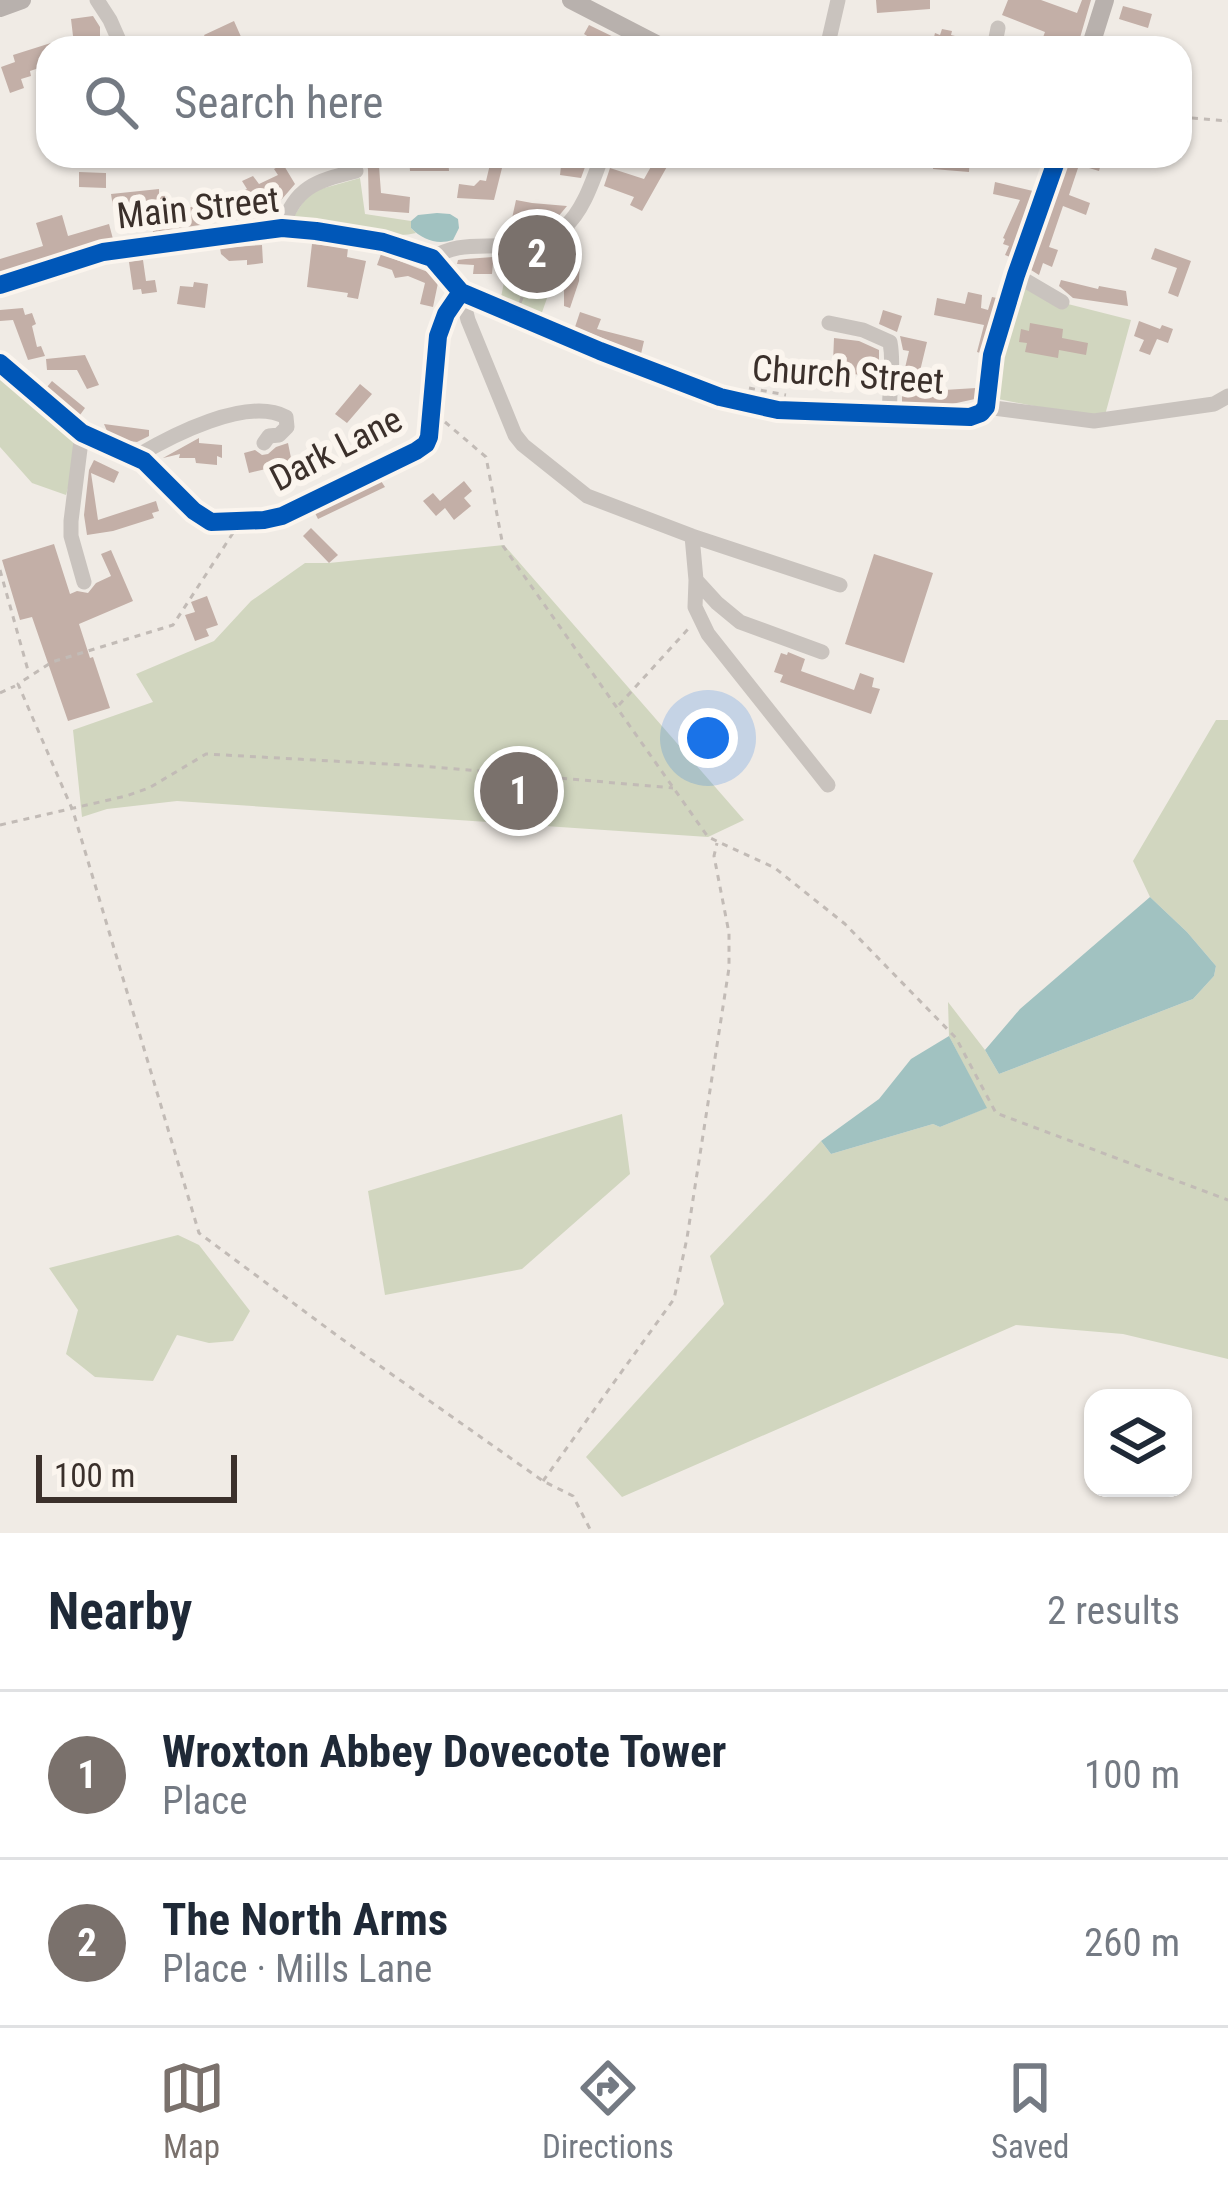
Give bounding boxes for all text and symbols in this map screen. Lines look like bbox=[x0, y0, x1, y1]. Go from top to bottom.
search box bbox=[36, 36, 1192, 168]
icon: search bbox=[78, 69, 144, 135]
text: Search here bbox=[174, 76, 383, 129]
street label: Main Street bbox=[115, 179, 281, 237]
pin: 2 bbox=[498, 209, 576, 299]
street label: Church Street bbox=[751, 347, 945, 403]
street label: Dark Lane bbox=[263, 398, 409, 500]
your location bbox=[678, 708, 738, 768]
pin: 1 bbox=[480, 746, 558, 836]
map controls bbox=[1084, 1389, 1192, 1497]
button: layers bbox=[1084, 1389, 1192, 1497]
scale bar bbox=[36, 1449, 237, 1502]
text: 100 m bbox=[54, 1456, 135, 1495]
text: Nearby bbox=[48, 1582, 192, 1641]
text: 2 results bbox=[1047, 1588, 1180, 1634]
text: Wroxton Abbey Dovecote Tower bbox=[162, 1725, 726, 1778]
text: 1 bbox=[77, 1752, 97, 1798]
text: 100 m bbox=[1084, 1752, 1180, 1798]
text: Place bbox=[162, 1778, 248, 1824]
text: The North Arms bbox=[162, 1893, 448, 1946]
text: 2 bbox=[77, 1920, 97, 1966]
text: 260 m bbox=[1084, 1920, 1180, 1966]
text: Place · Mills Lane bbox=[162, 1946, 432, 1992]
tab: Map bbox=[159, 2055, 225, 2166]
tab: Directions bbox=[542, 2055, 674, 2166]
tab: Saved bbox=[991, 2055, 1069, 2166]

